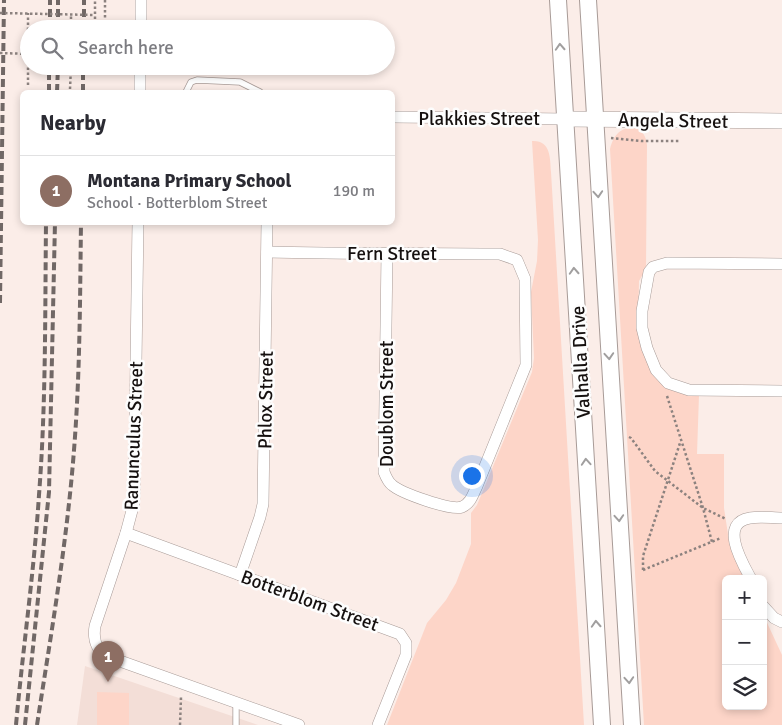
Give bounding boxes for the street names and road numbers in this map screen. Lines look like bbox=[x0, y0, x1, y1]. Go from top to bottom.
street label: Plakkies Street bbox=[418, 107, 540, 131]
street label: Angela Street bbox=[618, 108, 729, 134]
street label: Fern Street bbox=[347, 242, 437, 266]
street label: Valhalla Drive bbox=[566, 305, 596, 419]
street label: Doublom Street bbox=[375, 340, 399, 467]
street label: Phlox Street bbox=[253, 350, 279, 449]
street label: Ranunculus Street bbox=[119, 361, 149, 511]
street label: Botterblom Street bbox=[237, 565, 382, 637]

